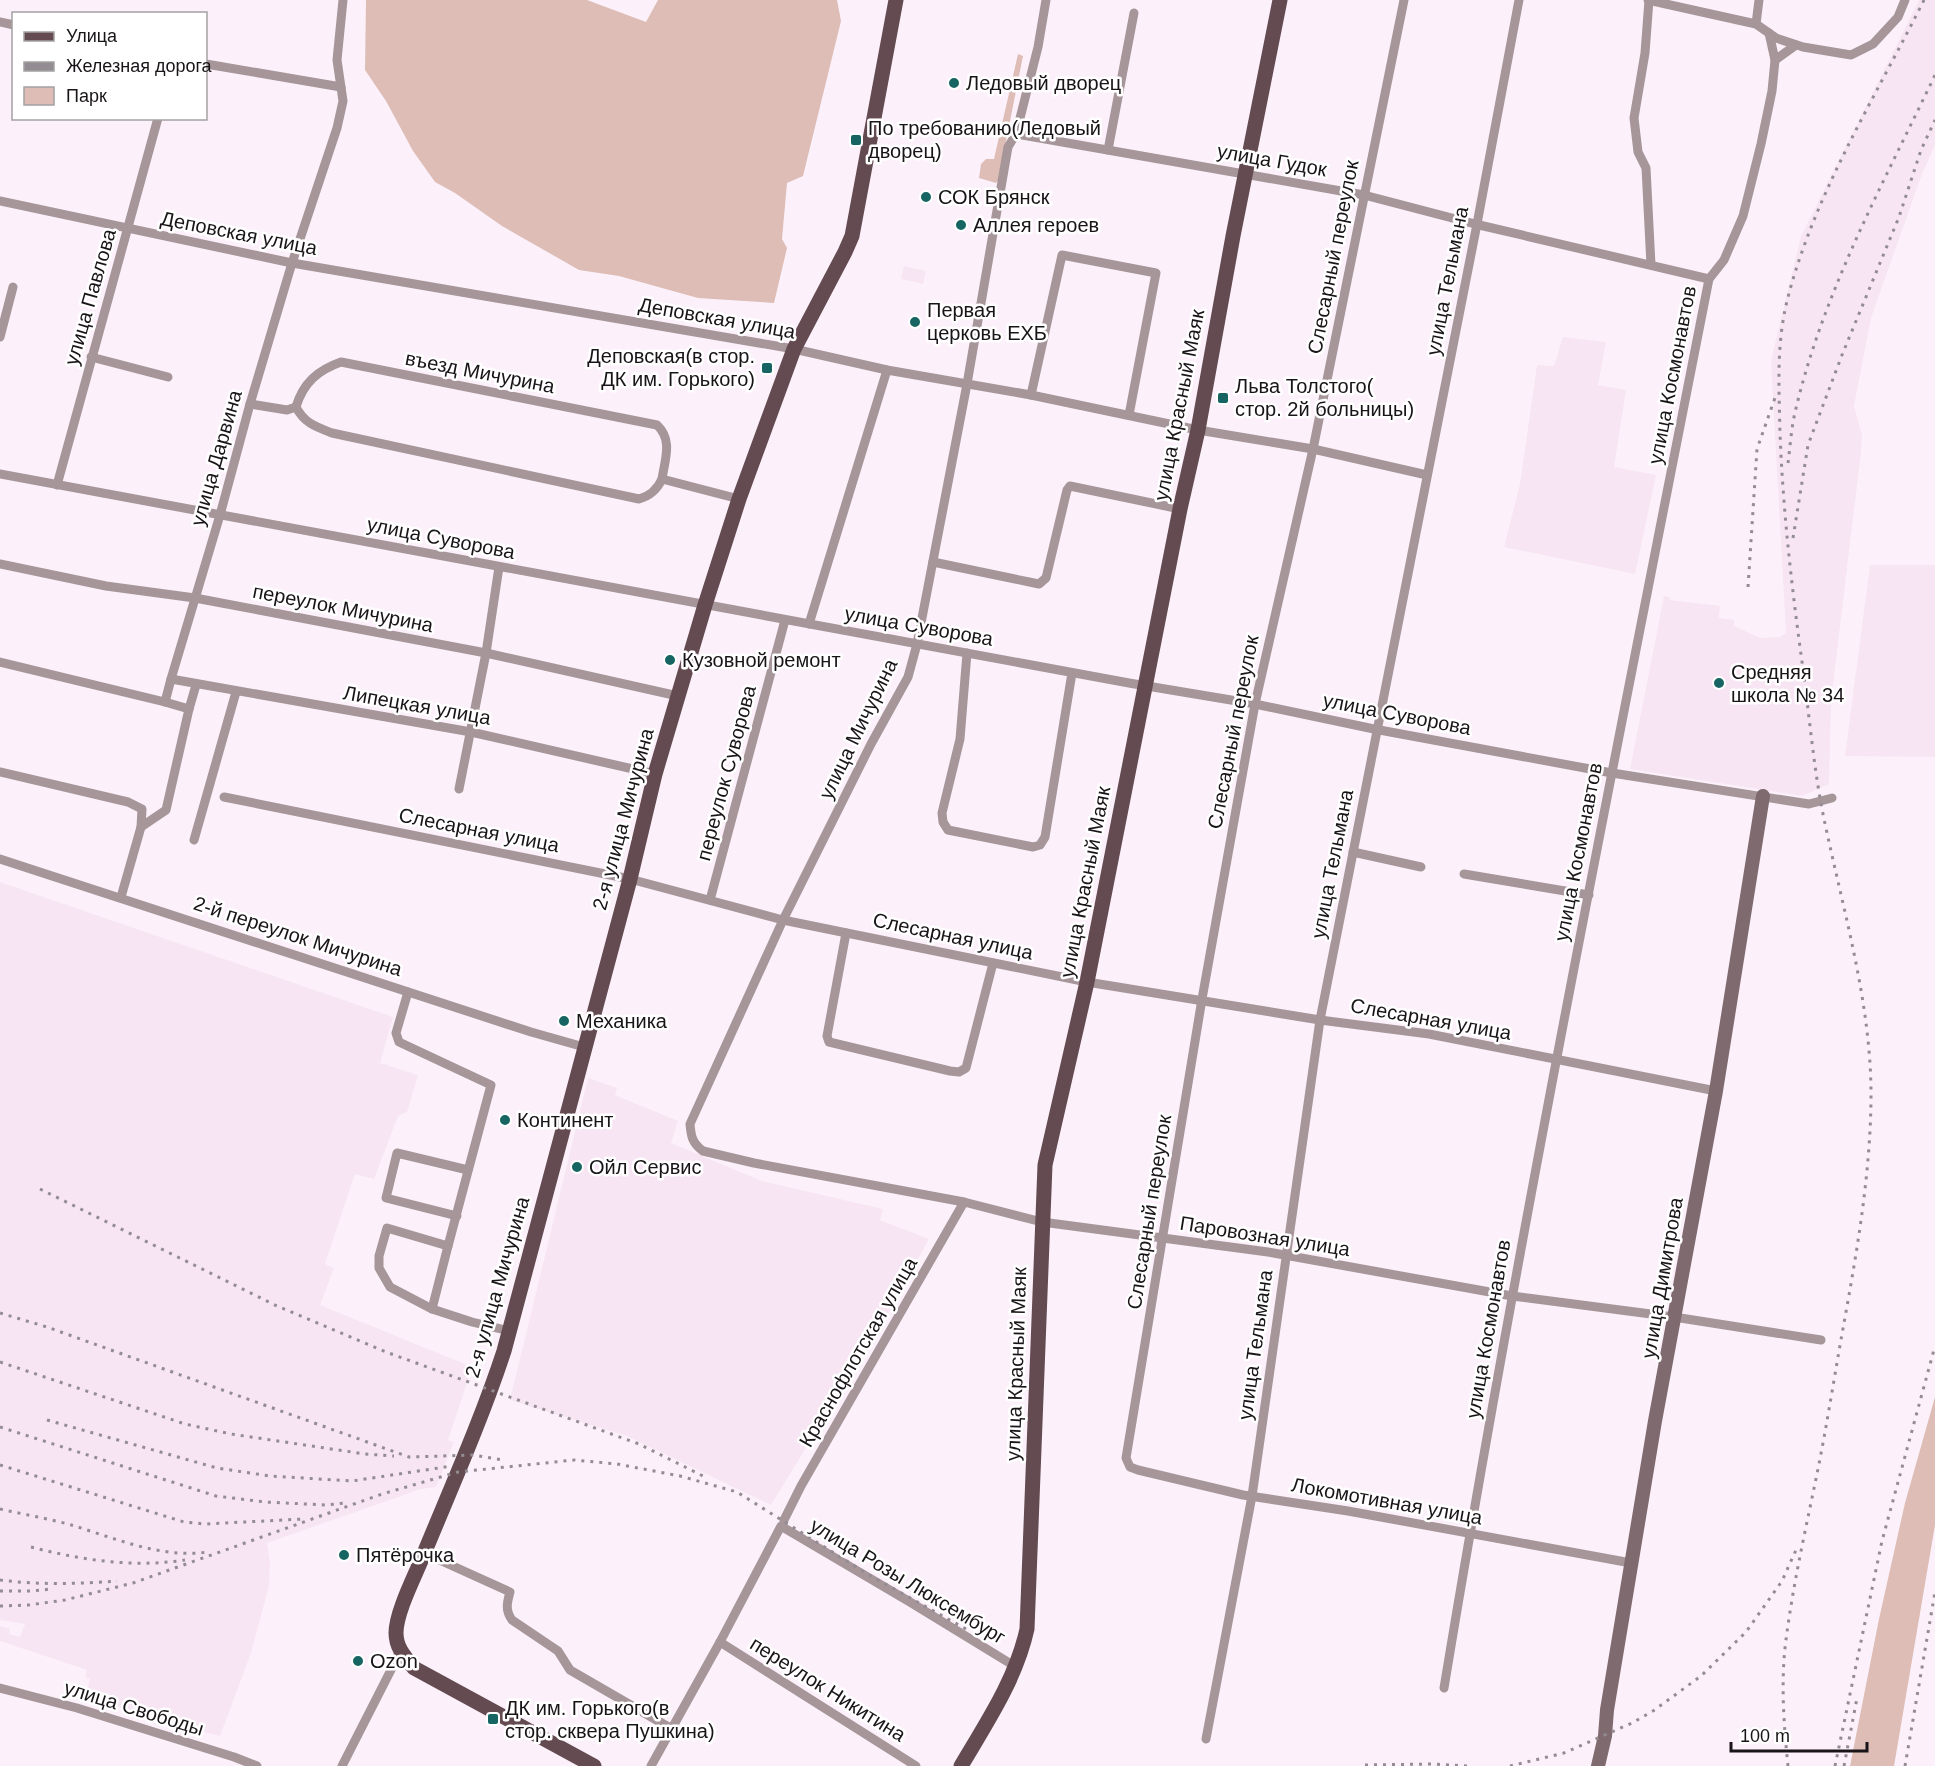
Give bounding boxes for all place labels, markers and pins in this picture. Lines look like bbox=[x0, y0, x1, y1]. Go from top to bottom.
place label: Ледовый дворец bbox=[966, 72, 1121, 94]
marker: Ледовый дворец bbox=[947, 76, 961, 90]
place label: По требованию(Ледовый дворец) bbox=[868, 117, 1101, 162]
marker: По требованию(Ледовый дворец) bbox=[849, 133, 863, 147]
place label: СОК Брянск bbox=[938, 186, 1050, 208]
marker: СОК Брянск bbox=[919, 190, 933, 204]
place label: Аллея героев bbox=[973, 214, 1099, 236]
marker: Аллея героев bbox=[954, 218, 968, 232]
place label: Первая церковь ЕХБ bbox=[927, 299, 1047, 344]
marker: Первая церковь ЕХБ bbox=[908, 315, 922, 329]
place label: Деповская(в стор. ДК им. Горького) bbox=[587, 345, 755, 390]
marker: Деповская(в стор. ДК им. Горького) bbox=[760, 361, 774, 375]
place label: Льва Толстого( стор. 2й больницы) bbox=[1235, 375, 1414, 420]
marker: Льва Толстого( стор. 2й больницы) bbox=[1216, 391, 1230, 405]
place label: Кузовной ремонт bbox=[682, 649, 841, 671]
marker: Кузовной ремонт bbox=[663, 653, 677, 667]
place label: Средняя школа № 34 bbox=[1731, 661, 1844, 706]
marker: Средняя школа № 34 bbox=[1712, 676, 1726, 690]
place label: Механика bbox=[576, 1010, 668, 1032]
marker: Механика bbox=[557, 1014, 571, 1028]
place label: Континент bbox=[517, 1109, 614, 1131]
marker: Континент bbox=[498, 1113, 512, 1127]
place label: Ойл Сервис bbox=[589, 1156, 701, 1178]
marker: Ойл Сервис bbox=[570, 1160, 584, 1174]
place label: Пятёрочка bbox=[356, 1544, 455, 1566]
marker: Пятёрочка bbox=[337, 1548, 351, 1562]
place label: Ozon bbox=[370, 1650, 418, 1672]
marker: Ozon bbox=[351, 1654, 365, 1668]
place label: ДК им. Горького(в стор. сквера Пушкина) bbox=[505, 1697, 715, 1742]
marker: ДК им. Горького(в стор. сквера Пушкина) bbox=[486, 1712, 500, 1726]

